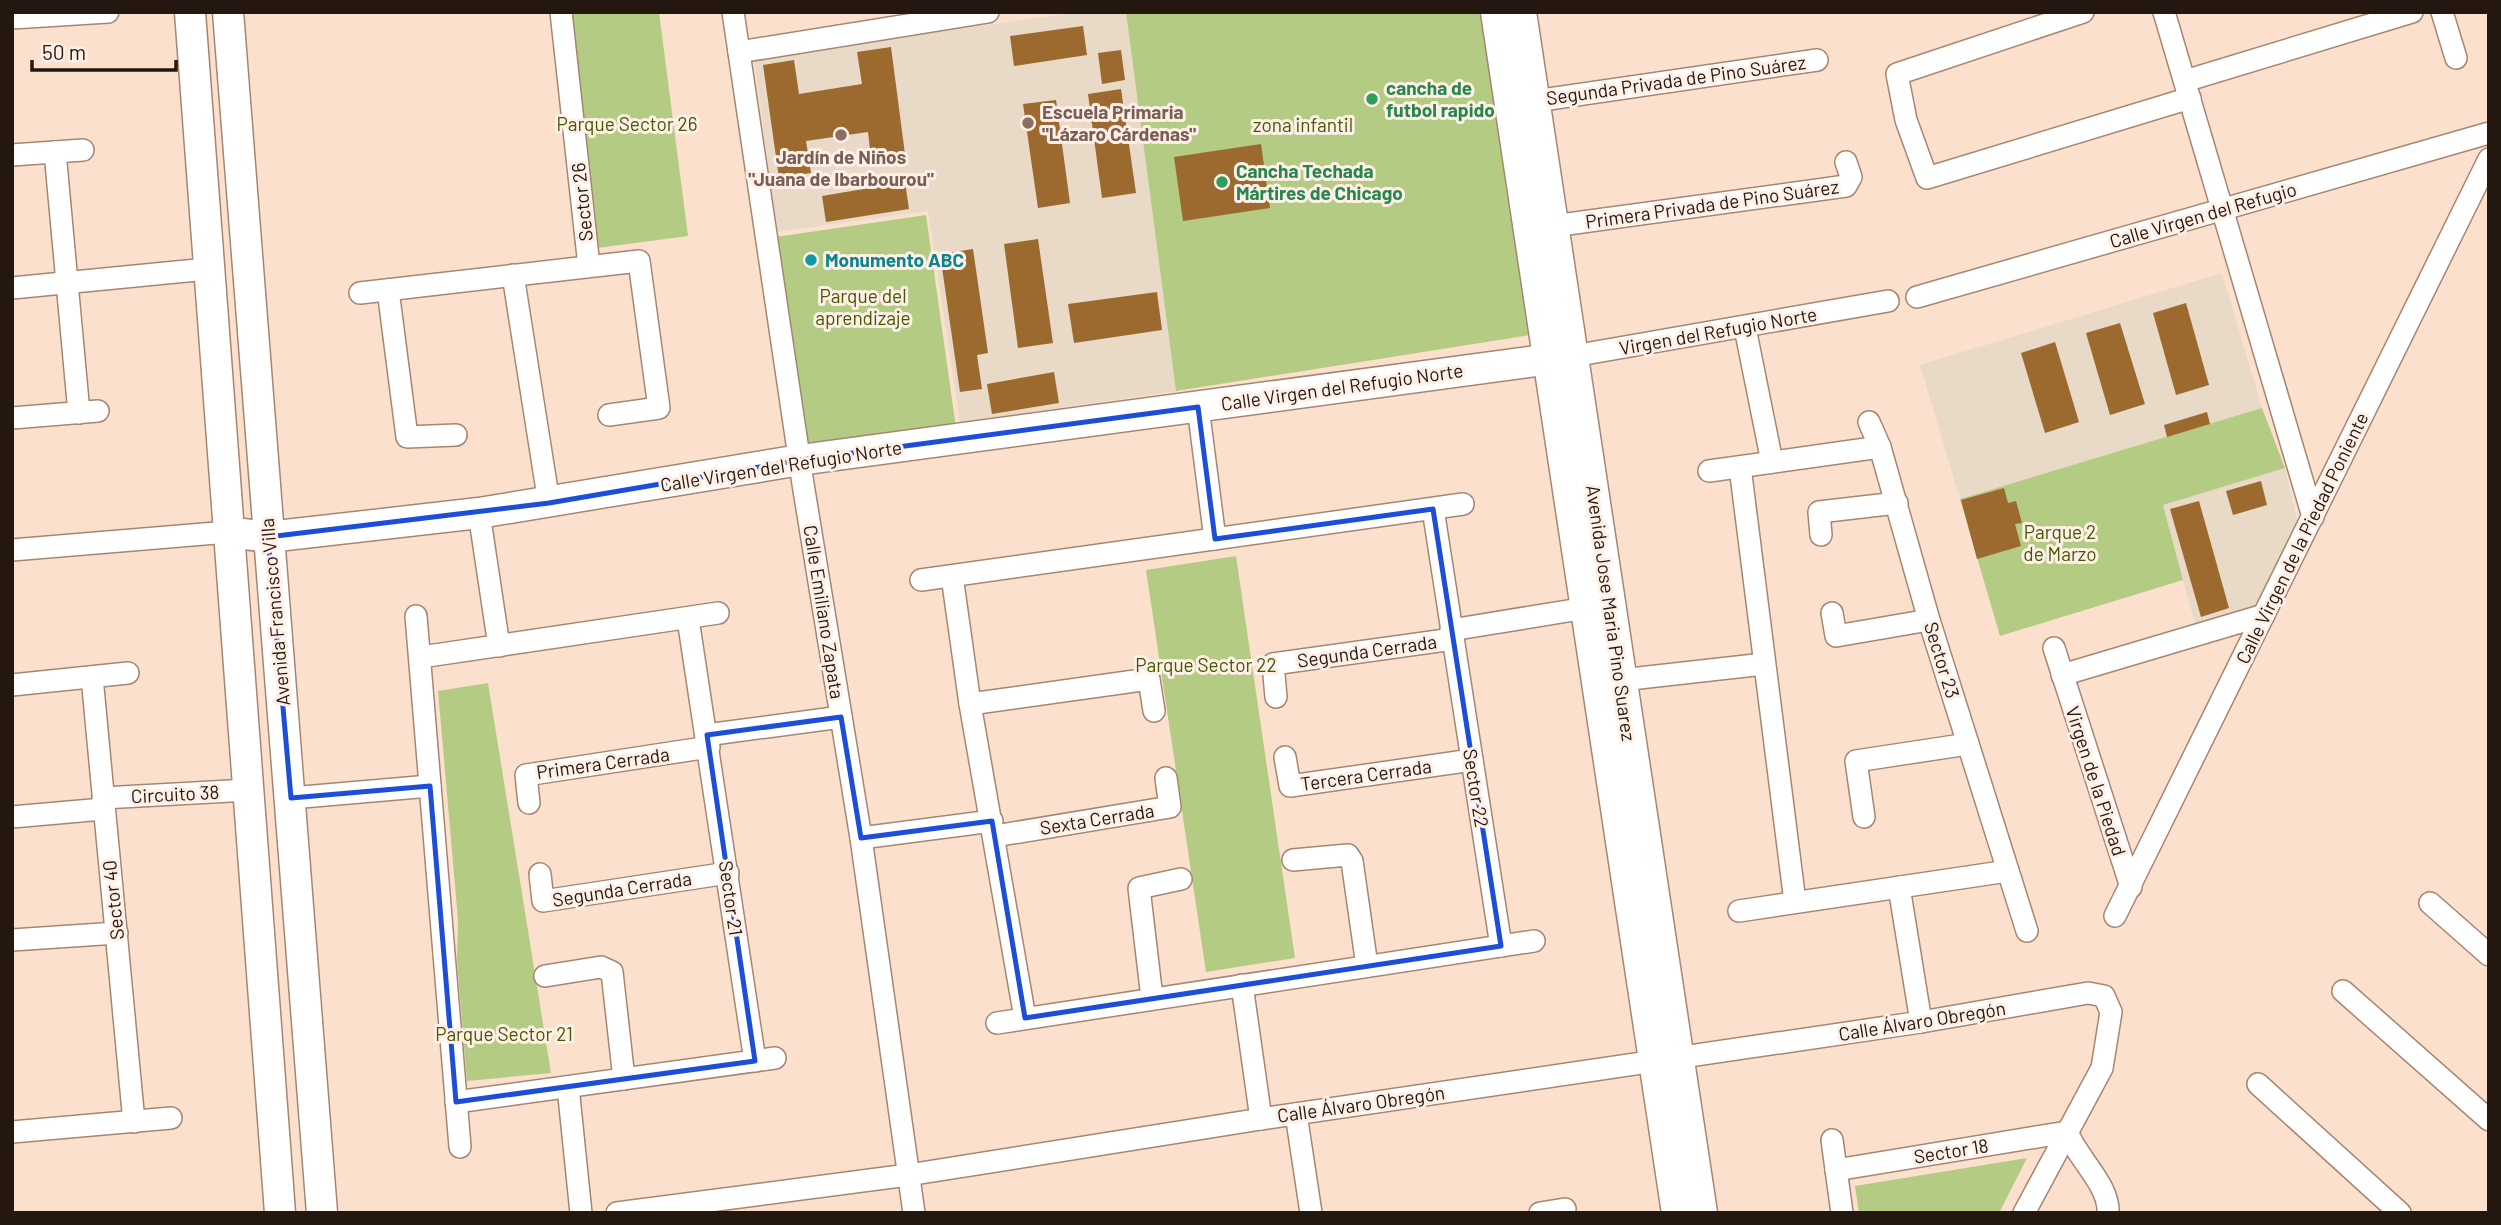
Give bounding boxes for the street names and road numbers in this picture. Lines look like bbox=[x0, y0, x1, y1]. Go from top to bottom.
street label: Segunda Privada de Pino Suárez bbox=[1545, 50, 1807, 109]
street label: Sector 26 bbox=[566, 162, 597, 242]
street label: Primera Privada de Pino Suárez bbox=[1584, 174, 1840, 233]
street label: Calle Virgen del Refugio bbox=[2107, 177, 2299, 252]
street label: Virgen del Refugio Norte bbox=[1617, 302, 1819, 359]
street label: Calle Virgen del Refugio Norte bbox=[1219, 358, 1465, 415]
street label: Calle Virgen de la Piedad Poniente bbox=[2231, 408, 2373, 667]
street label: Calle Virgen del Refugio Norte bbox=[658, 435, 903, 496]
street label: Avenida Jose Maria Pino Suarez bbox=[1582, 483, 1641, 743]
street label: Avenida Francisco Villa bbox=[255, 517, 294, 707]
street label: Calle Emiliano Zapata bbox=[799, 523, 850, 701]
street label: Sector 23 bbox=[1920, 619, 1965, 701]
street label: Segunda Cerrada bbox=[1296, 629, 1438, 672]
street label: Virgen de la Piedad bbox=[2061, 703, 2132, 859]
street label: Primera Cerrada bbox=[535, 742, 671, 783]
street label: Sector 22 bbox=[1459, 747, 1494, 829]
street label: Tercera Cerrada bbox=[1299, 754, 1433, 795]
street label: Circuito 38 bbox=[130, 780, 220, 807]
street label: Sexta Cerrada bbox=[1038, 798, 1156, 839]
street label: Sector 40 bbox=[97, 859, 128, 941]
street label: Sector 21 bbox=[715, 859, 748, 937]
street label: Segunda Cerrada bbox=[551, 866, 693, 911]
street label: Calle Álvaro Obregón bbox=[1837, 996, 2007, 1045]
street label: Calle Álvaro Obregón bbox=[1276, 1080, 1446, 1127]
street label: Sector 18 bbox=[1912, 1133, 1990, 1168]

